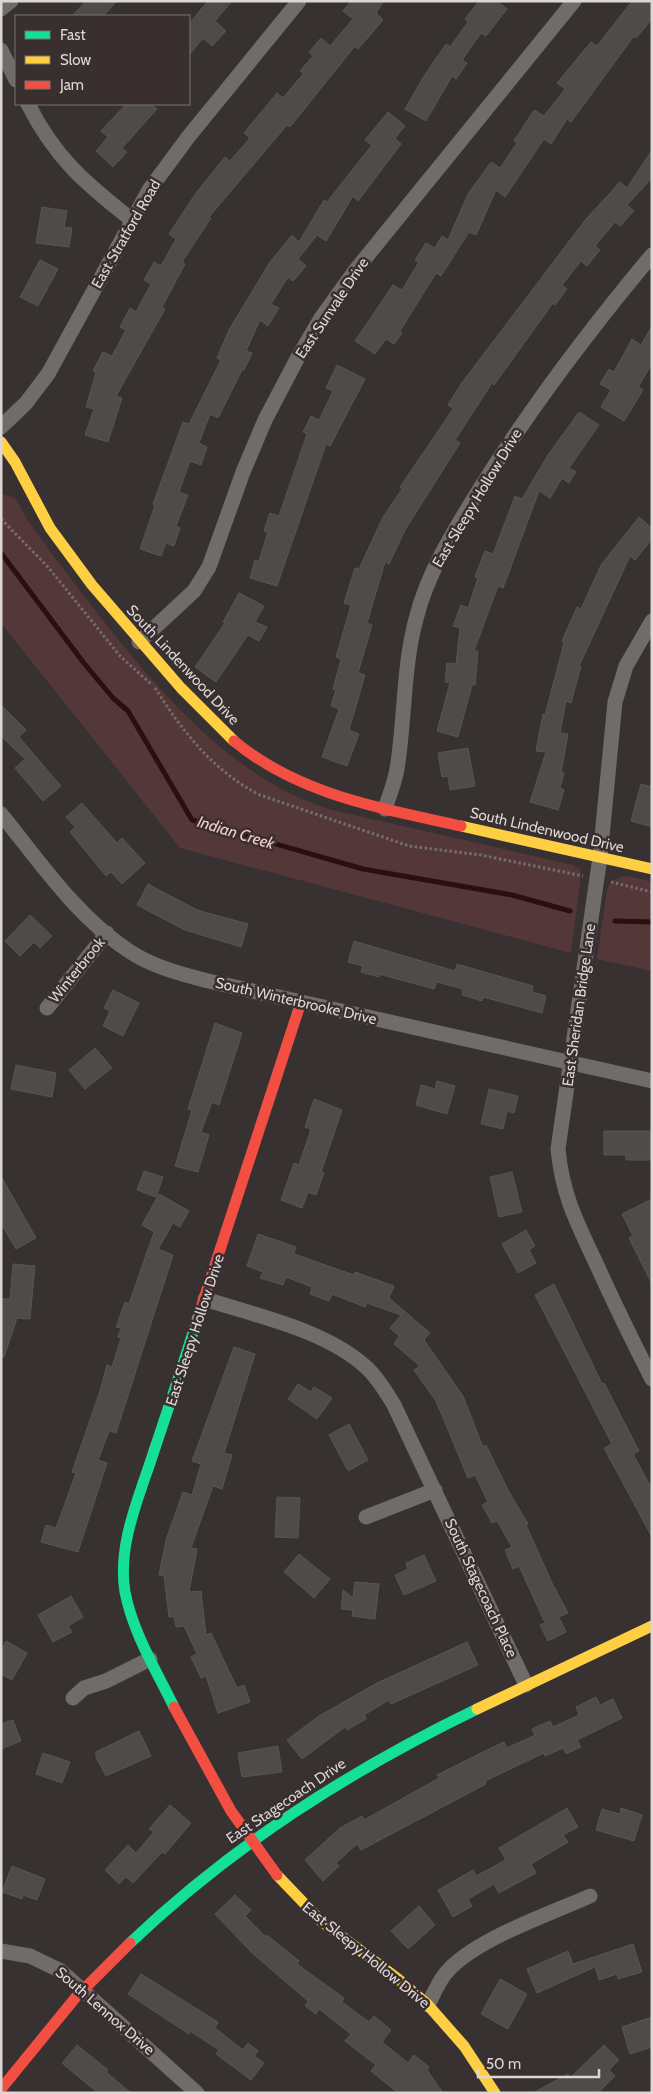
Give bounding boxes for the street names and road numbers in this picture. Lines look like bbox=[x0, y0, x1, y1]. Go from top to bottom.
street label: East Stratford Road bbox=[88, 177, 164, 291]
street label: East Sunvale Drive bbox=[292, 254, 372, 362]
street label: East Sleepy Hollow Drive bbox=[428, 425, 526, 571]
street label: South Lindenwood Drive bbox=[123, 601, 243, 729]
street label: South Lindenwood Drive bbox=[468, 804, 626, 857]
street label: East Sheridan Bridge Lane bbox=[559, 922, 599, 1088]
street label: Winterbrook bbox=[45, 933, 109, 1006]
street label: South Winterbrooke Drive bbox=[214, 974, 379, 1028]
street label: East Sleepy Hollow Drive bbox=[162, 1252, 228, 1408]
street label: South Stagecoach Place bbox=[441, 1516, 521, 1661]
street label: East Stagecoach Drive bbox=[223, 1754, 349, 1848]
street label: East Sleepy Hollow Drive bbox=[299, 1898, 433, 2012]
street label: South Lennox Drive bbox=[52, 1963, 158, 2059]

